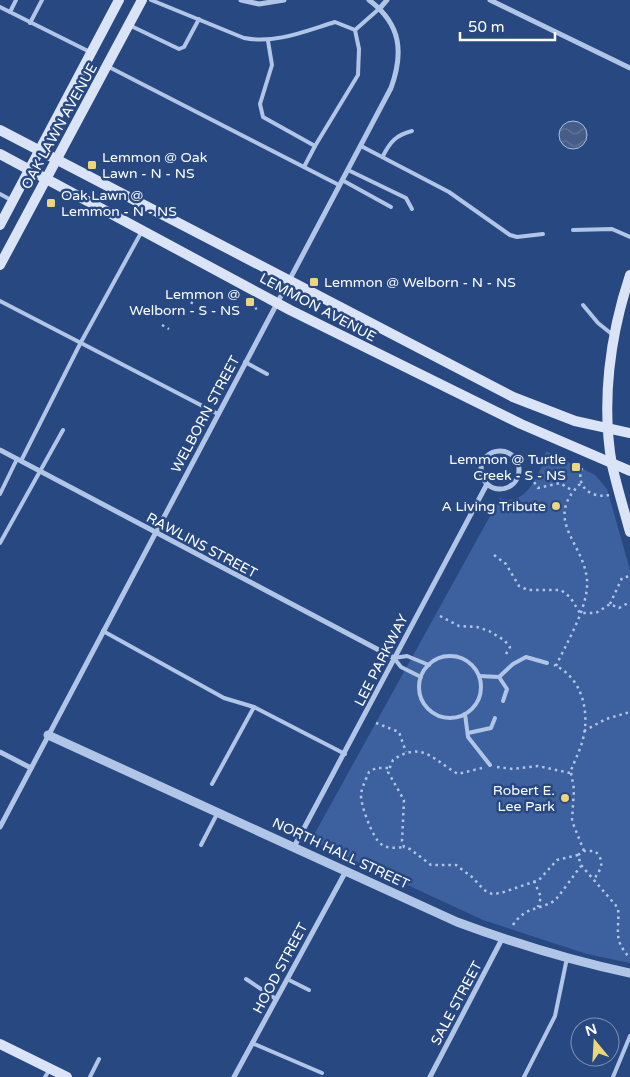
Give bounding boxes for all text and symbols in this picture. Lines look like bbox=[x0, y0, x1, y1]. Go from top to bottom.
scale bar bbox=[460, 10, 555, 42]
text: 50 m bbox=[468, 18, 505, 36]
street label: OAK LAWN AVENUE bbox=[18, 60, 101, 192]
place label: Lemmon @ Oak Lawn - N - NS bbox=[102, 149, 208, 182]
marker: Lemmon @ Oak Lawn - N - NS bbox=[86, 159, 98, 171]
place label: Oak Lawn @ Lemmon - N - NS bbox=[61, 187, 177, 220]
marker: Oak Lawn @ Lemmon - N - NS bbox=[45, 197, 57, 209]
street label: LEMMON AVENUE bbox=[257, 270, 379, 345]
place label: Lemmon @ Welborn - N - NS bbox=[324, 274, 516, 291]
marker: Lemmon @ Welborn - N - NS bbox=[308, 276, 320, 288]
place label: Lemmon @ Welborn - S - NS bbox=[129, 286, 240, 319]
marker: Lemmon @ Welborn - S - NS bbox=[244, 296, 256, 308]
street label: WELBORN STREET bbox=[167, 352, 244, 476]
place label: Lemmon @ Turtle Creek - S - NS bbox=[449, 451, 566, 484]
marker: Lemmon @ Turtle Creek - S - NS bbox=[570, 461, 582, 473]
place label: A Living Tribute bbox=[441, 498, 546, 515]
marker: A Living Tribute bbox=[550, 500, 562, 512]
street label: RAWLINS STREET bbox=[143, 509, 261, 582]
street label: LEE PARKWAY bbox=[351, 611, 412, 709]
place label: Robert E. Lee Park bbox=[493, 782, 555, 815]
marker: Robert E. Lee Park bbox=[559, 792, 571, 804]
street label: NORTH HALL STREET bbox=[270, 814, 412, 893]
street label: HOOD STREET bbox=[249, 919, 312, 1017]
street label: SALE STREET bbox=[427, 958, 486, 1048]
north arrow bbox=[570, 1017, 620, 1067]
text: N bbox=[583, 1020, 599, 1040]

